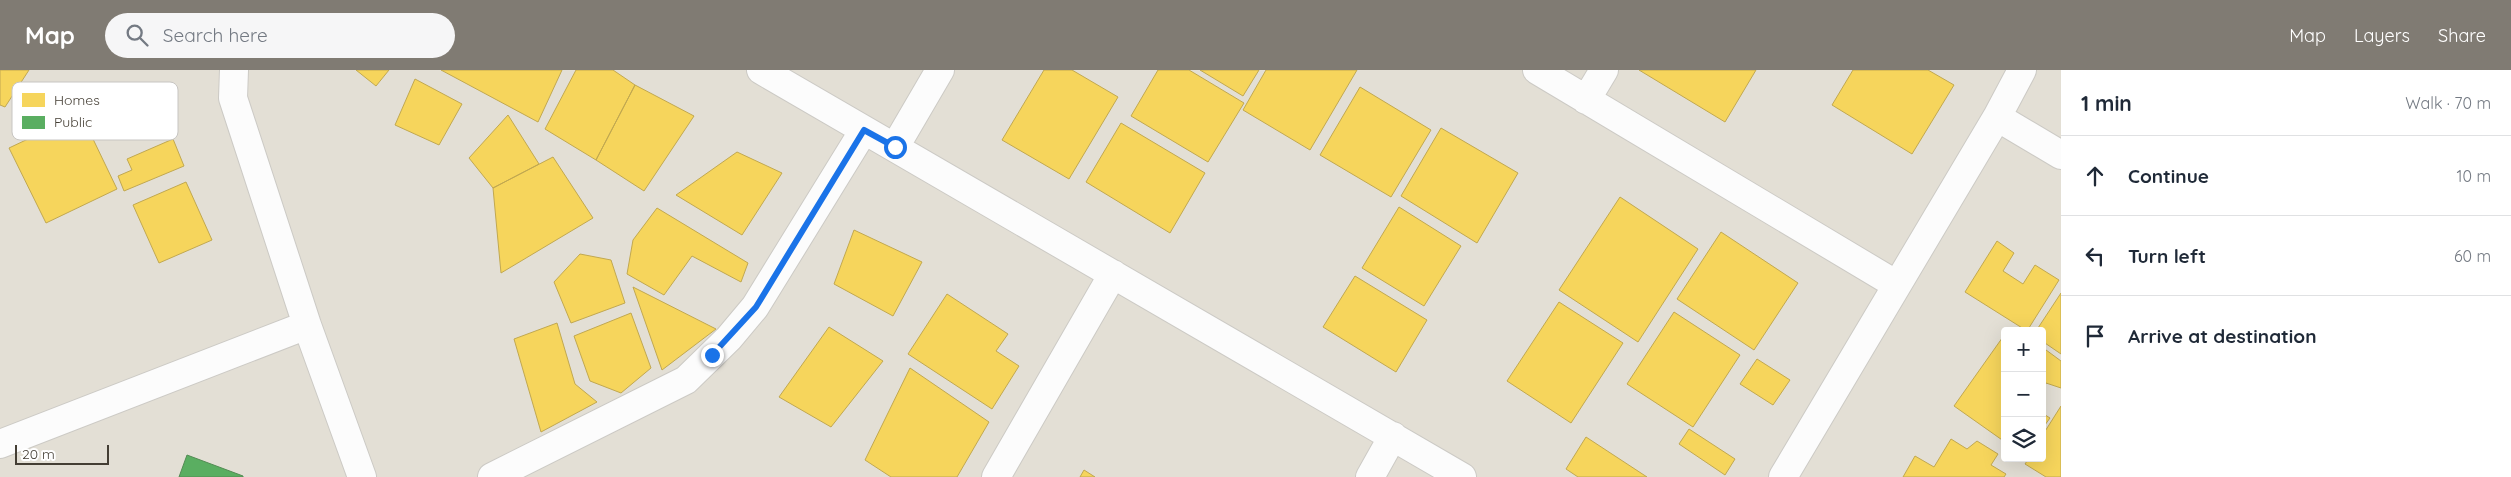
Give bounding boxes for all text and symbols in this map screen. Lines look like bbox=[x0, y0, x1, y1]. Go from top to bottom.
search box bbox=[105, 13, 455, 58]
text: Map bbox=[25, 20, 75, 50]
icon: search bbox=[123, 21, 151, 49]
text: Search here bbox=[163, 23, 268, 47]
text: Map bbox=[2289, 24, 2326, 47]
text: Layers bbox=[2354, 24, 2410, 47]
text: Share bbox=[2438, 24, 2486, 47]
legend bbox=[12, 82, 178, 140]
text: 1 min bbox=[2081, 90, 2132, 116]
text: Homes bbox=[54, 91, 100, 109]
text: Walk · 70 m bbox=[2405, 93, 2491, 113]
text: Public bbox=[54, 113, 92, 131]
route start bbox=[884, 136, 907, 159]
icon: ahead bbox=[2081, 162, 2109, 190]
text: Continue bbox=[2128, 164, 2209, 188]
text: 10 m bbox=[2457, 166, 2491, 186]
icon: left bbox=[2081, 242, 2109, 270]
text: Turn left bbox=[2128, 244, 2206, 268]
text: 60 m bbox=[2454, 246, 2491, 266]
icon: arrive bbox=[2081, 322, 2109, 350]
text: Arrive at destination bbox=[2128, 324, 2317, 348]
map controls bbox=[2001, 327, 2046, 462]
button: + bbox=[2001, 327, 2046, 372]
route end bbox=[701, 344, 724, 367]
button: − bbox=[2001, 372, 2046, 417]
button: layers bbox=[2001, 417, 2046, 462]
scale bar bbox=[15, 442, 109, 465]
text: 20 m bbox=[22, 445, 55, 463]

